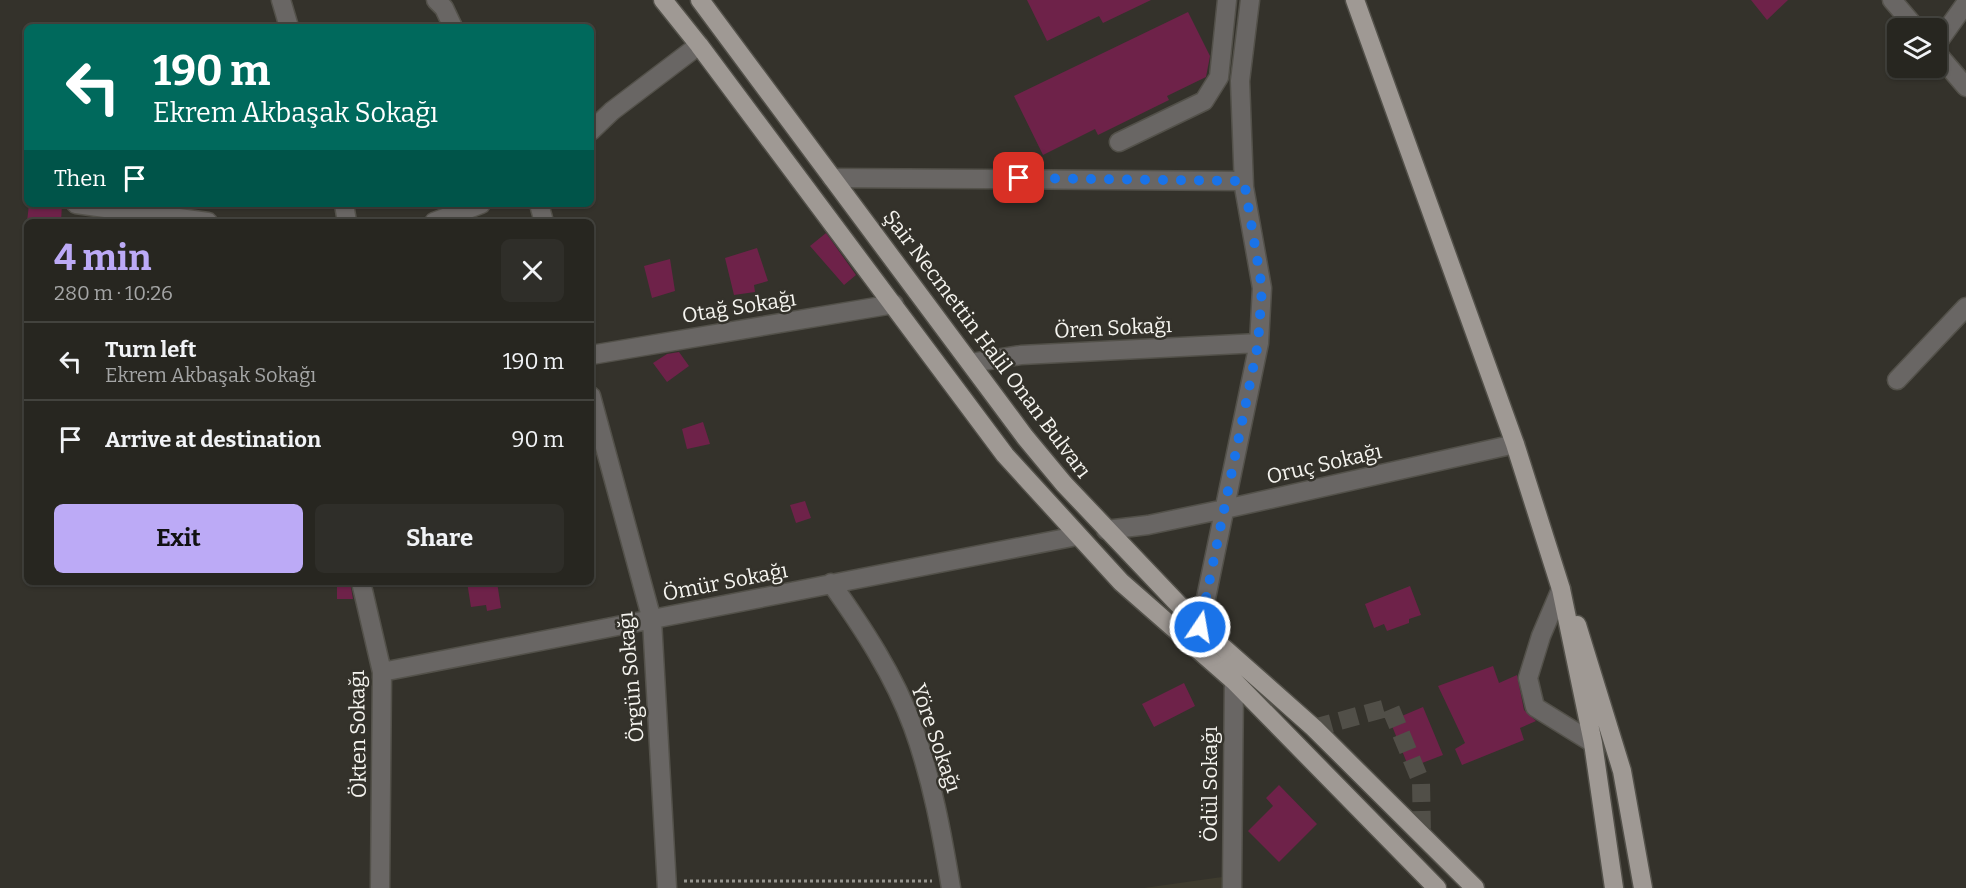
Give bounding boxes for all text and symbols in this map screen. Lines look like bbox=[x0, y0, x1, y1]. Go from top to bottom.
map controls bbox=[1887, 18, 1947, 78]
button: layers bbox=[1887, 18, 1947, 78]
text: 190 m bbox=[153, 46, 270, 96]
icon: left bbox=[54, 48, 132, 126]
text: Ekrem Akbaşak Sokağı bbox=[153, 97, 438, 129]
pin bbox=[993, 152, 1044, 203]
icon: arrive bbox=[1002, 161, 1035, 194]
icon: arrive bbox=[118, 162, 151, 195]
text: Then bbox=[54, 165, 106, 192]
street label: Şair Necmettin Halil Onan Bulvarı bbox=[878, 205, 1096, 483]
text: 4 min bbox=[54, 236, 151, 280]
button: close bbox=[501, 239, 564, 302]
text: 280 m · 10:26 bbox=[54, 281, 173, 305]
street label: Otağ Sokağı bbox=[680, 285, 798, 329]
street label: Ören Sokağı bbox=[1053, 312, 1173, 344]
text: Turn left bbox=[105, 336, 197, 363]
icon: left bbox=[54, 345, 87, 378]
text: 190 m bbox=[503, 348, 564, 375]
text: Ekrem Akbaşak Sokağı bbox=[105, 363, 316, 387]
icon: arrive bbox=[54, 423, 87, 456]
text: Arrive at destination bbox=[105, 426, 321, 453]
text: 90 m bbox=[512, 426, 564, 453]
street label: Oruç Sokağı bbox=[1264, 438, 1384, 490]
button: Exit bbox=[54, 504, 303, 573]
button: Share bbox=[315, 504, 564, 573]
street label: Ömür Sokağı bbox=[660, 557, 790, 607]
position arrow bbox=[1168, 595, 1232, 659]
street label: Örgün Sokağı bbox=[612, 610, 650, 744]
street label: Ökten Sokağı bbox=[344, 670, 372, 798]
street label: Yöre Sokağı bbox=[905, 680, 967, 796]
street label: Ödül Sokağı bbox=[1197, 726, 1223, 842]

